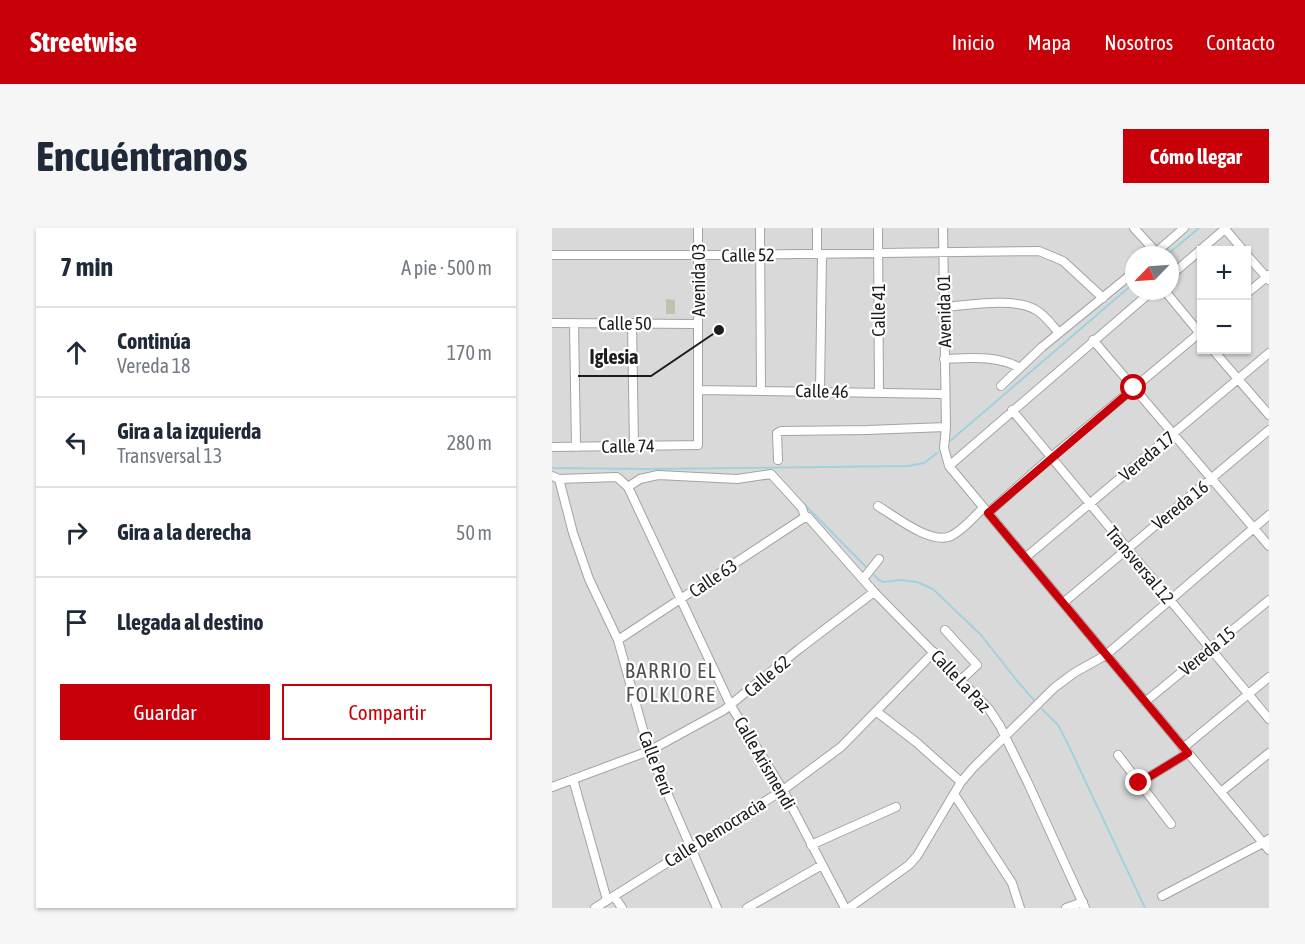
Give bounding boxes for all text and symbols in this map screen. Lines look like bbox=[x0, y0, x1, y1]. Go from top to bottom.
text: Streetwise bbox=[30, 26, 137, 58]
text: Inicio bbox=[952, 30, 995, 54]
text: Mapa bbox=[1028, 30, 1071, 54]
text: Nosotros bbox=[1104, 30, 1173, 54]
text: Contacto bbox=[1206, 30, 1275, 54]
button: Cómo llegar bbox=[1123, 129, 1269, 183]
text: Encuéntranos bbox=[36, 132, 248, 180]
street label: Avenida 03 bbox=[688, 243, 709, 317]
street label: Calle 52 bbox=[721, 244, 775, 266]
north arrow bbox=[1125, 246, 1179, 300]
map controls bbox=[1197, 246, 1251, 354]
button: + bbox=[1197, 246, 1251, 300]
text: 7 min bbox=[60, 252, 113, 282]
text: A pie · 500 m bbox=[401, 256, 492, 279]
street label: Avenida 01 bbox=[933, 274, 955, 348]
street label: Calle 41 bbox=[868, 283, 889, 337]
button: − bbox=[1197, 300, 1251, 354]
street label: Calle 50 bbox=[598, 313, 652, 334]
text: Continúa bbox=[117, 328, 191, 354]
icon: ahead bbox=[60, 336, 93, 369]
callout: Iglesia bbox=[578, 338, 651, 376]
text: 170 m bbox=[447, 341, 492, 364]
text: Iglesia bbox=[590, 345, 638, 368]
text: Vereda 18 bbox=[117, 354, 190, 377]
route start bbox=[1120, 374, 1146, 400]
street label: Calle 46 bbox=[795, 380, 849, 402]
text: Gira a la izquierda bbox=[117, 418, 261, 444]
icon: left bbox=[60, 426, 93, 459]
street label: Vereda 17 bbox=[1115, 427, 1179, 485]
text: 280 m bbox=[447, 431, 492, 454]
street label: Calle 74 bbox=[601, 435, 655, 457]
text: Transversal 13 bbox=[117, 444, 222, 467]
street label: Vereda 16 bbox=[1148, 476, 1212, 534]
icon: right bbox=[60, 516, 93, 549]
text: Gira a la derecha bbox=[117, 519, 251, 545]
text: 50 m bbox=[456, 521, 492, 544]
street label: Transversal 12 bbox=[1101, 522, 1179, 608]
street label: Calle 63 bbox=[685, 554, 741, 602]
icon: arrive bbox=[60, 606, 93, 639]
text: Llegada al destino bbox=[117, 609, 264, 635]
street label: Vereda 15 bbox=[1175, 622, 1239, 680]
street label: Calle La Paz bbox=[927, 645, 995, 717]
street label: Calle 62 bbox=[740, 651, 794, 701]
district label: BARRIO EL FOLKLORE bbox=[625, 658, 717, 706]
button: Guardar bbox=[60, 684, 270, 740]
button: Compartir bbox=[282, 684, 492, 740]
street label: Calle Arismendi bbox=[730, 713, 800, 813]
street label: Calle Perú bbox=[634, 728, 678, 798]
route end bbox=[1125, 769, 1151, 795]
street label: Calle Democracia bbox=[661, 793, 769, 871]

